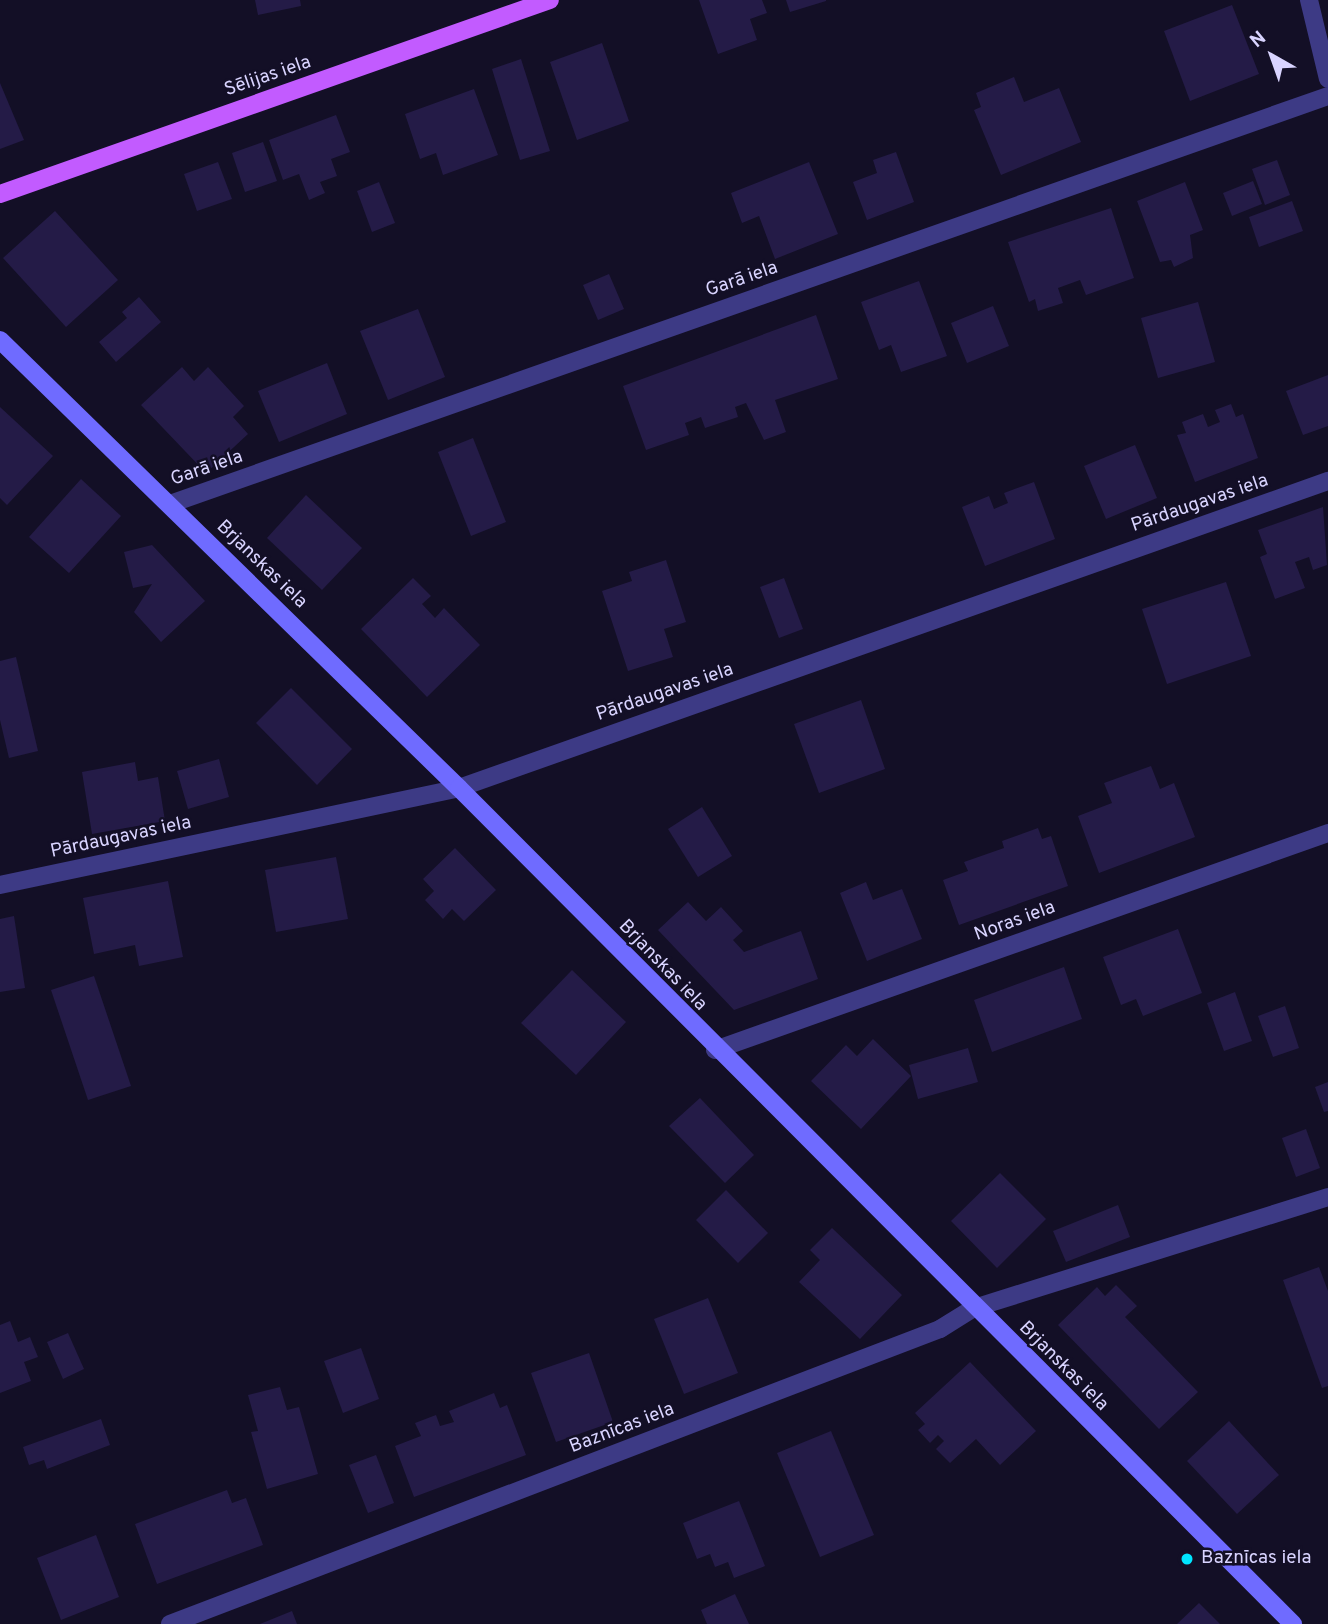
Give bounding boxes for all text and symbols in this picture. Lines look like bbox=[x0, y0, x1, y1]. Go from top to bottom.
north arrow bbox=[1237, 21, 1307, 91]
text: N bbox=[1246, 26, 1271, 53]
street label: Sēlijas iela bbox=[222, 52, 314, 102]
street label: Garā iela bbox=[703, 257, 781, 303]
street label: Garā iela bbox=[168, 446, 246, 492]
street label: Pārdaugavas iela bbox=[1128, 470, 1272, 538]
street label: Brjanskas iela bbox=[211, 516, 311, 614]
street label: Pārdaugavas iela bbox=[593, 659, 737, 727]
street label: Pārdaugavas iela bbox=[49, 812, 193, 864]
street label: Noras iela bbox=[971, 897, 1059, 947]
street label: Brjanskas iela bbox=[613, 916, 711, 1016]
street label: Brjanskas iela bbox=[1013, 1317, 1113, 1417]
street label: Baznīcas iela bbox=[566, 1399, 678, 1459]
place label: Baznīcas iela bbox=[1201, 1548, 1311, 1570]
marker: Baznīcas iela bbox=[1179, 1551, 1195, 1567]

